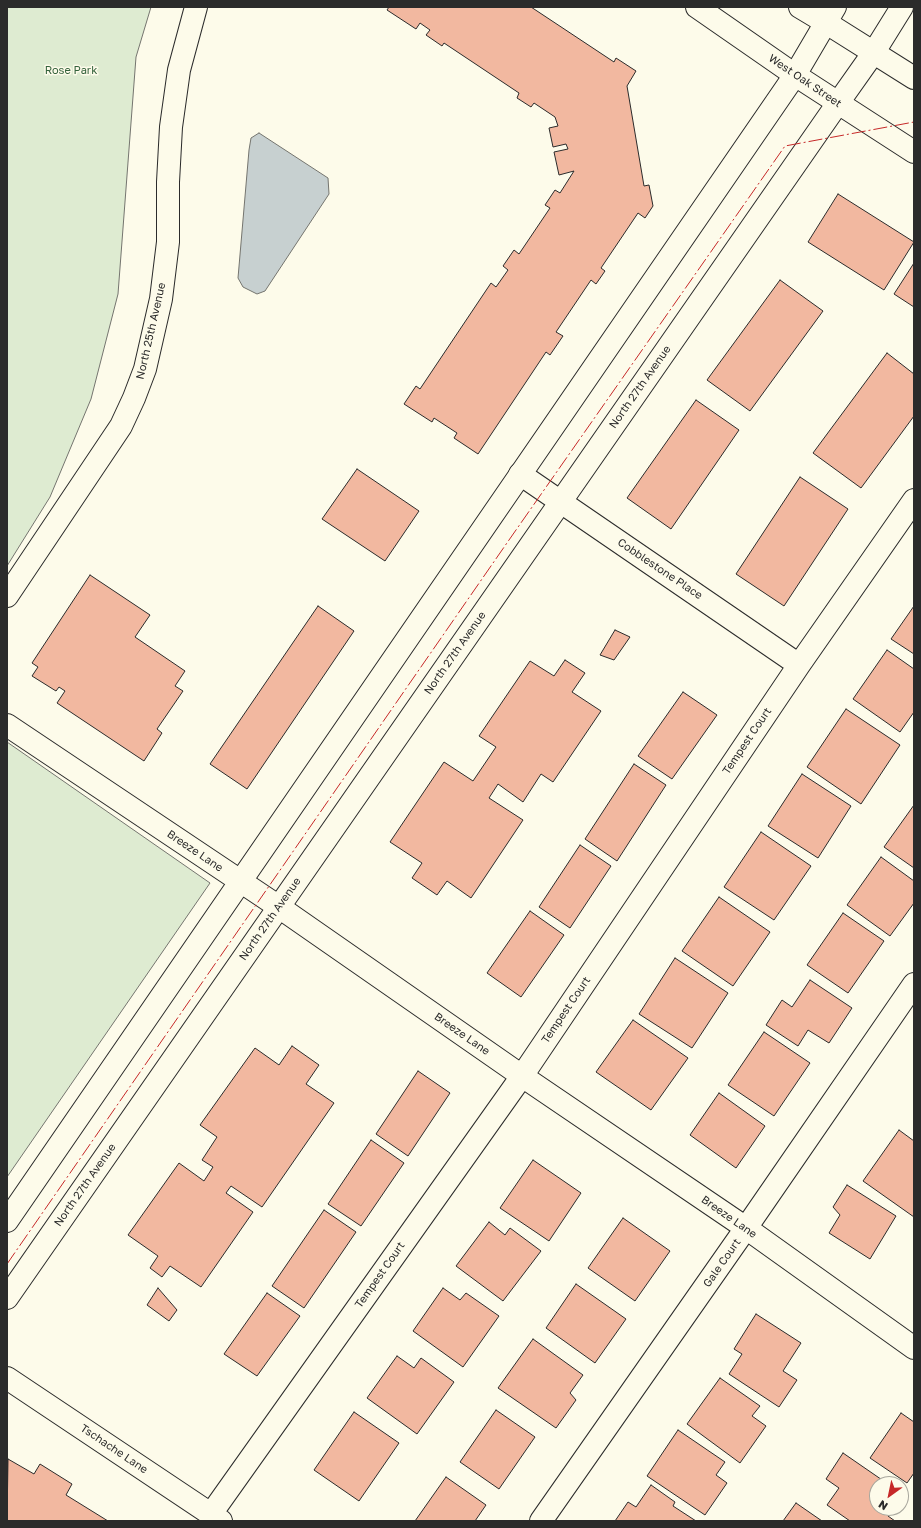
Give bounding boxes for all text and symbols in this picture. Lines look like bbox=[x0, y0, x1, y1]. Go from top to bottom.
street label: West Oak Street bbox=[766, 52, 844, 110]
park label: Rose Park bbox=[45, 64, 97, 78]
street label: North 25th Avenue bbox=[133, 281, 169, 381]
street label: North 27th Avenue bbox=[606, 343, 674, 431]
street label: Cobblestone Place bbox=[615, 536, 705, 602]
street label: North 27th Avenue bbox=[421, 609, 489, 697]
street label: Tempest Court bbox=[720, 705, 774, 777]
street label: Breeze Lane bbox=[164, 827, 226, 875]
street label: North 27th Avenue bbox=[236, 875, 304, 963]
street label: Tempest Court bbox=[539, 974, 593, 1046]
street label: Breeze Lane bbox=[432, 1010, 492, 1058]
street label: North 27th Avenue bbox=[51, 1141, 119, 1229]
street label: Breeze Lane bbox=[699, 1193, 759, 1241]
street label: Gale Court bbox=[700, 1236, 744, 1290]
street label: Tempest Court bbox=[352, 1239, 408, 1311]
street label: Tschache Lane bbox=[78, 1422, 150, 1476]
north arrow bbox=[869, 1476, 909, 1516]
text: N bbox=[876, 1498, 890, 1513]

